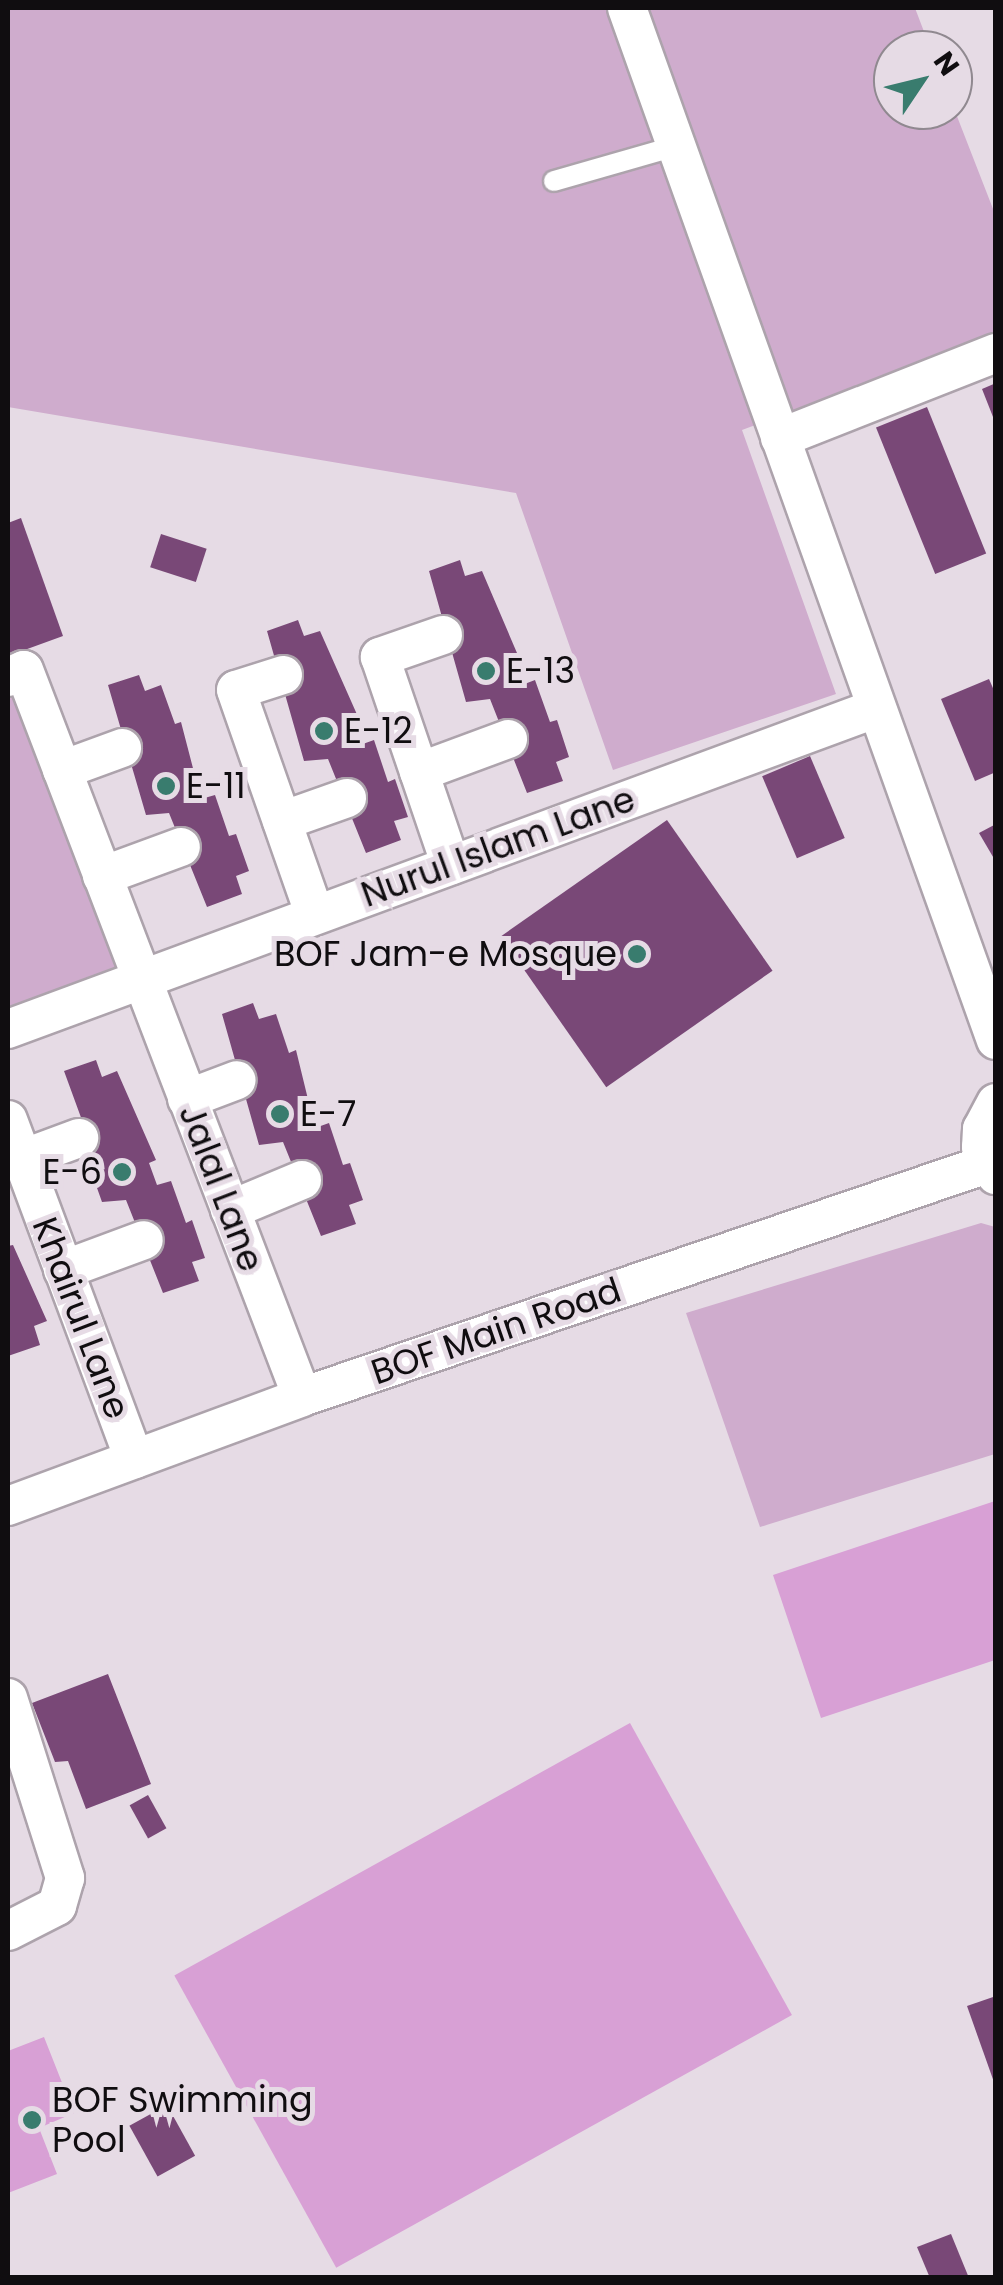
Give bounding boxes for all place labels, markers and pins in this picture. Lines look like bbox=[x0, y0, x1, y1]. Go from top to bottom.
place label: E-13 bbox=[506, 650, 575, 692]
marker: E-13 bbox=[475, 660, 497, 682]
place label: E-12 bbox=[344, 710, 413, 752]
marker: E-12 bbox=[313, 720, 335, 742]
place label: E-11 bbox=[186, 765, 246, 807]
marker: E-11 bbox=[155, 775, 177, 797]
place label: BOF Jam-e Mosque bbox=[274, 933, 617, 975]
marker: BOF Jam-e Mosque bbox=[626, 943, 648, 965]
place label: E-7 bbox=[300, 1093, 356, 1135]
marker: E-7 bbox=[269, 1103, 291, 1125]
place label: E-6 bbox=[43, 1151, 102, 1193]
marker: E-6 bbox=[111, 1161, 133, 1183]
place label: BOF Swimming Pool bbox=[52, 2079, 313, 2161]
marker: BOF Swimming Pool bbox=[21, 2109, 43, 2131]

